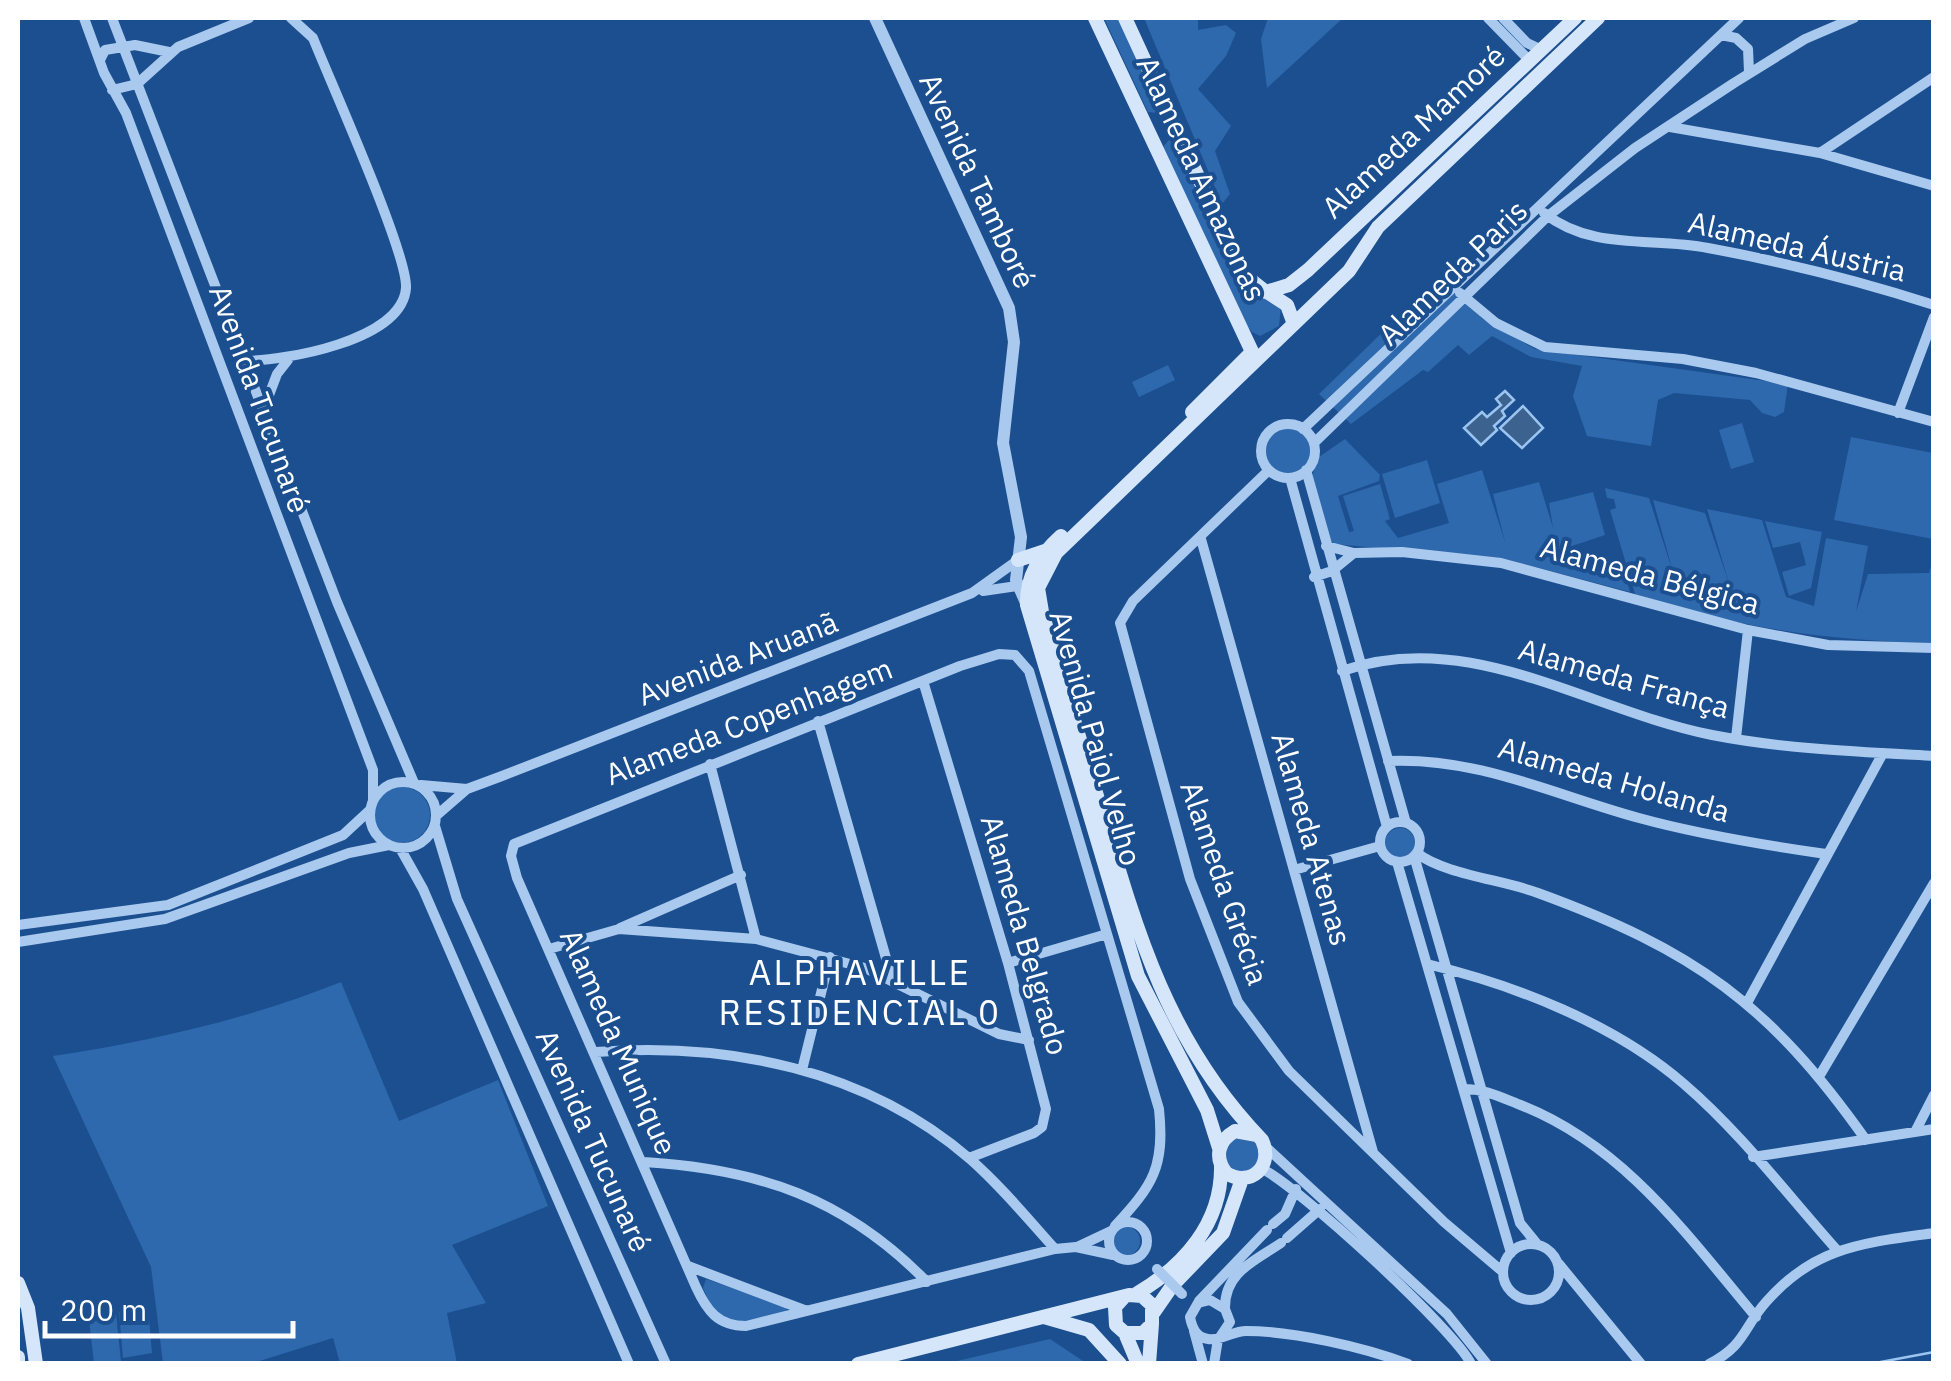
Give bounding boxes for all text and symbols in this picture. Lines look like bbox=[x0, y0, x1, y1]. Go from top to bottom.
street label: Alameda Mamoré bbox=[1313, 36, 1513, 226]
street label: Alameda Amazonas bbox=[1128, 50, 1276, 307]
street label: Avenida Tamboré bbox=[911, 66, 1045, 294]
street label: Alameda Paris bbox=[1369, 191, 1535, 353]
street label: Alameda Áustria bbox=[1685, 202, 1910, 290]
street label: Avenida Tucunaré bbox=[201, 279, 320, 518]
street label: Alameda Bélgica bbox=[1537, 527, 1764, 623]
street label: Avenida Aruanã bbox=[632, 602, 843, 714]
street label: Avenida Paiol Velho bbox=[1041, 605, 1152, 870]
street label: Alameda França bbox=[1514, 629, 1734, 726]
street label: Alameda Copenhagem bbox=[599, 648, 897, 793]
street label: Alameda Atenas bbox=[1263, 727, 1362, 950]
street label: Alameda Holanda bbox=[1494, 727, 1735, 830]
street label: Alameda Grécia bbox=[1172, 775, 1279, 990]
street label: Alameda Belgrado bbox=[973, 810, 1078, 1059]
street label: Alameda Munique bbox=[552, 922, 687, 1161]
district label: ALPHAVILLE RESIDENCIAL 0 bbox=[718, 949, 1002, 1035]
street label: Avenida Tucunaré bbox=[528, 1023, 661, 1258]
scale bar bbox=[45, 1276, 292, 1338]
text: 200 m bbox=[60, 1290, 147, 1329]

